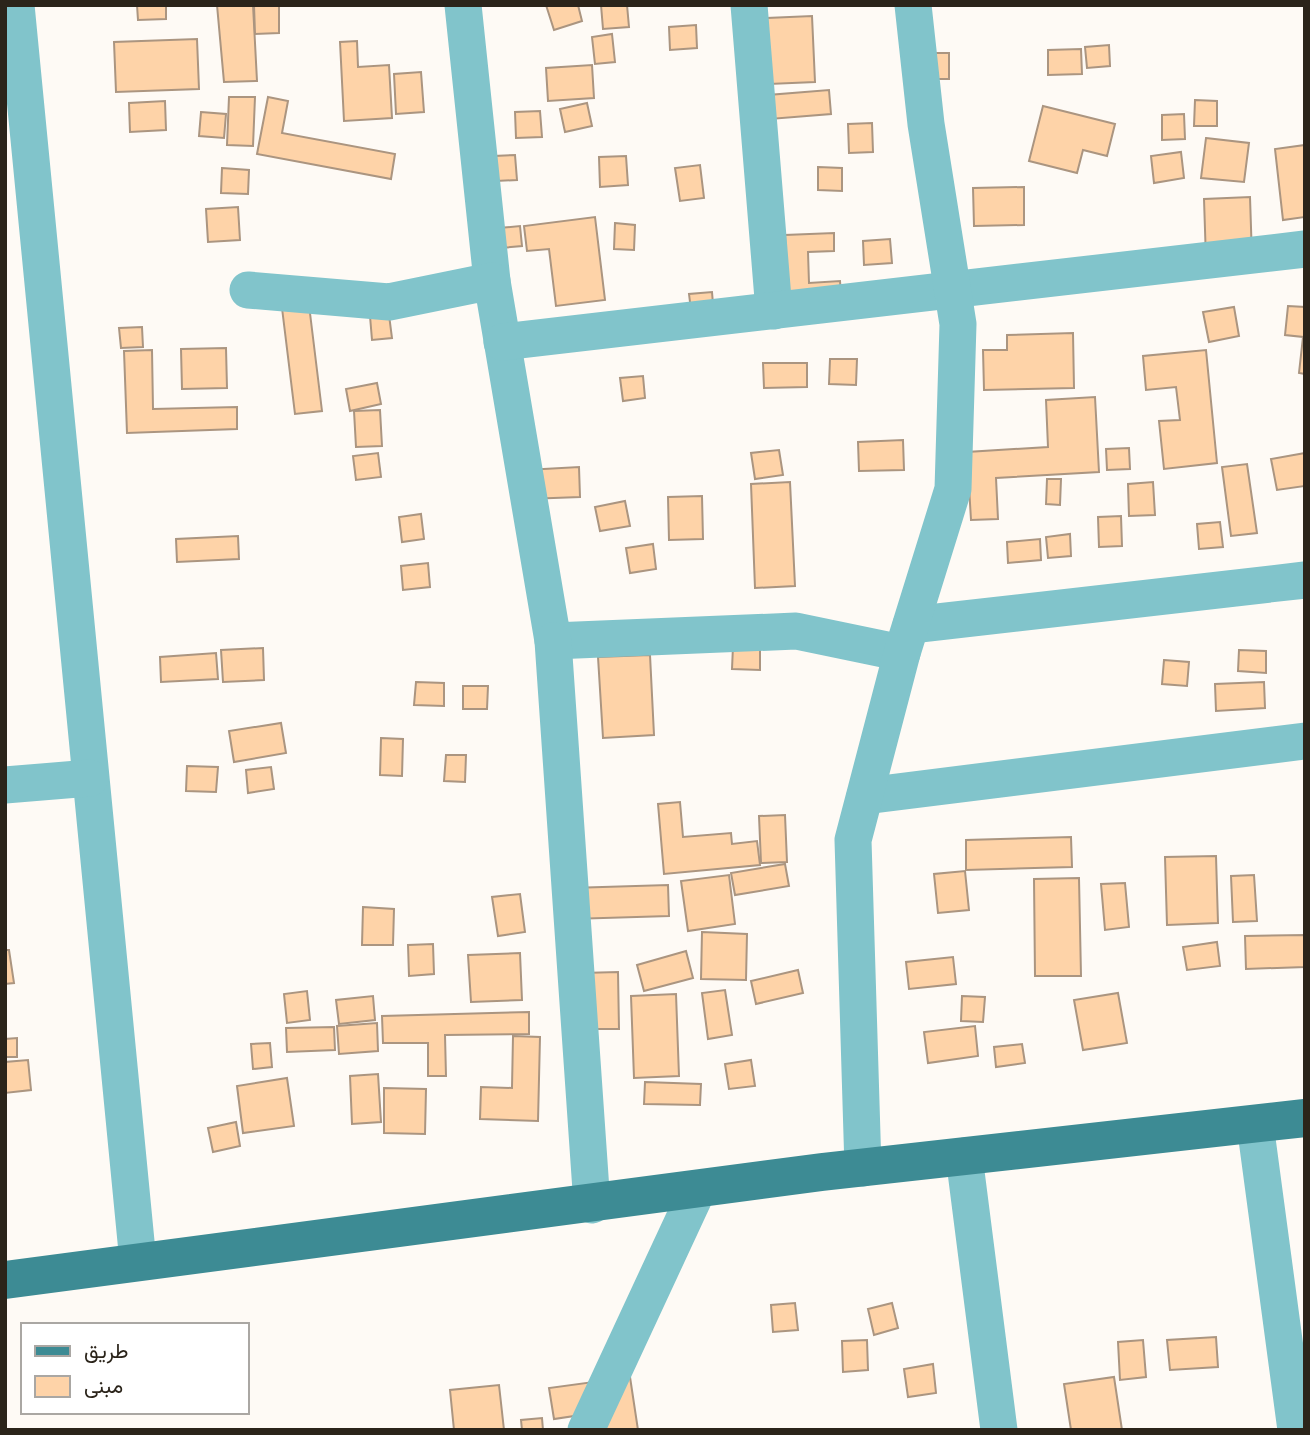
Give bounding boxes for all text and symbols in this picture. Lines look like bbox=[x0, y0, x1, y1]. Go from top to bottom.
legend bbox=[21, 1323, 248, 1414]
text: طريق bbox=[84, 1337, 129, 1364]
text: مبنى bbox=[84, 1372, 123, 1399]

